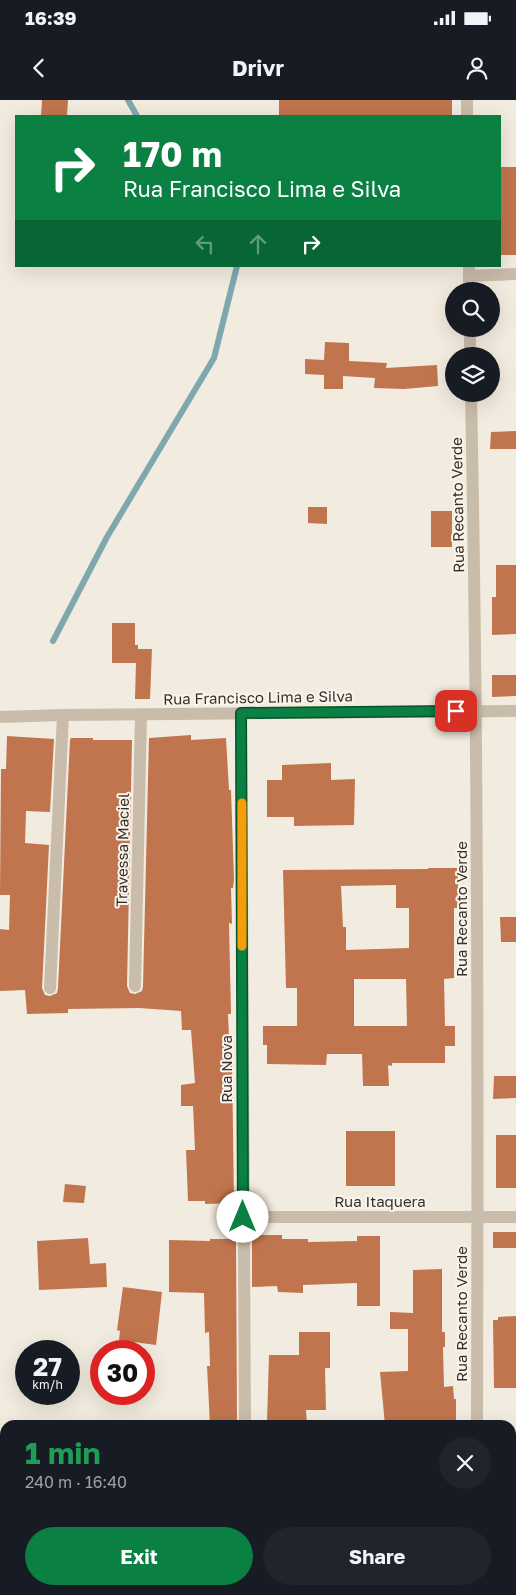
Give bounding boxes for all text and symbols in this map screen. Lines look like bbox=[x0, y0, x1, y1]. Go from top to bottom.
text: 16:39 bbox=[25, 6, 77, 29]
icon: back bbox=[25, 54, 53, 82]
text: Drivr bbox=[232, 54, 284, 81]
icon: person bbox=[463, 54, 491, 82]
text: 170 m bbox=[123, 133, 222, 175]
icon: right bbox=[40, 135, 105, 200]
text: Rua Francisco Lima e Silva bbox=[123, 175, 401, 202]
icon: left bbox=[191, 230, 219, 258]
icon: ahead bbox=[244, 230, 272, 258]
icon: right bbox=[297, 230, 325, 258]
map controls bbox=[445, 282, 500, 402]
button: search bbox=[445, 282, 500, 337]
button: layers bbox=[445, 347, 500, 402]
street label: Rua Recanto Verde bbox=[447, 437, 467, 573]
street label: Rua Francisco Lima e Silva bbox=[163, 686, 353, 708]
pin bbox=[435, 690, 477, 732]
icon: arrive bbox=[442, 697, 470, 725]
street label: Travessa Maciel bbox=[112, 793, 132, 907]
street label: Rua Recanto Verde bbox=[452, 841, 470, 977]
street label: Rua Nova bbox=[217, 1035, 235, 1103]
position arrow bbox=[216, 1190, 268, 1242]
street label: Rua Itaquera bbox=[334, 1192, 426, 1210]
street label: Rua Recanto Verde bbox=[452, 1246, 470, 1382]
speed limit sign: 30 bbox=[90, 1340, 155, 1405]
text: 27 bbox=[33, 1351, 62, 1382]
text: km/h bbox=[32, 1377, 63, 1392]
text: 1 min bbox=[25, 1435, 101, 1471]
button: close bbox=[439, 1437, 491, 1489]
text: 240 m · 16:40 bbox=[25, 1472, 127, 1492]
button: Exit bbox=[25, 1527, 253, 1585]
button: Share bbox=[263, 1527, 491, 1585]

